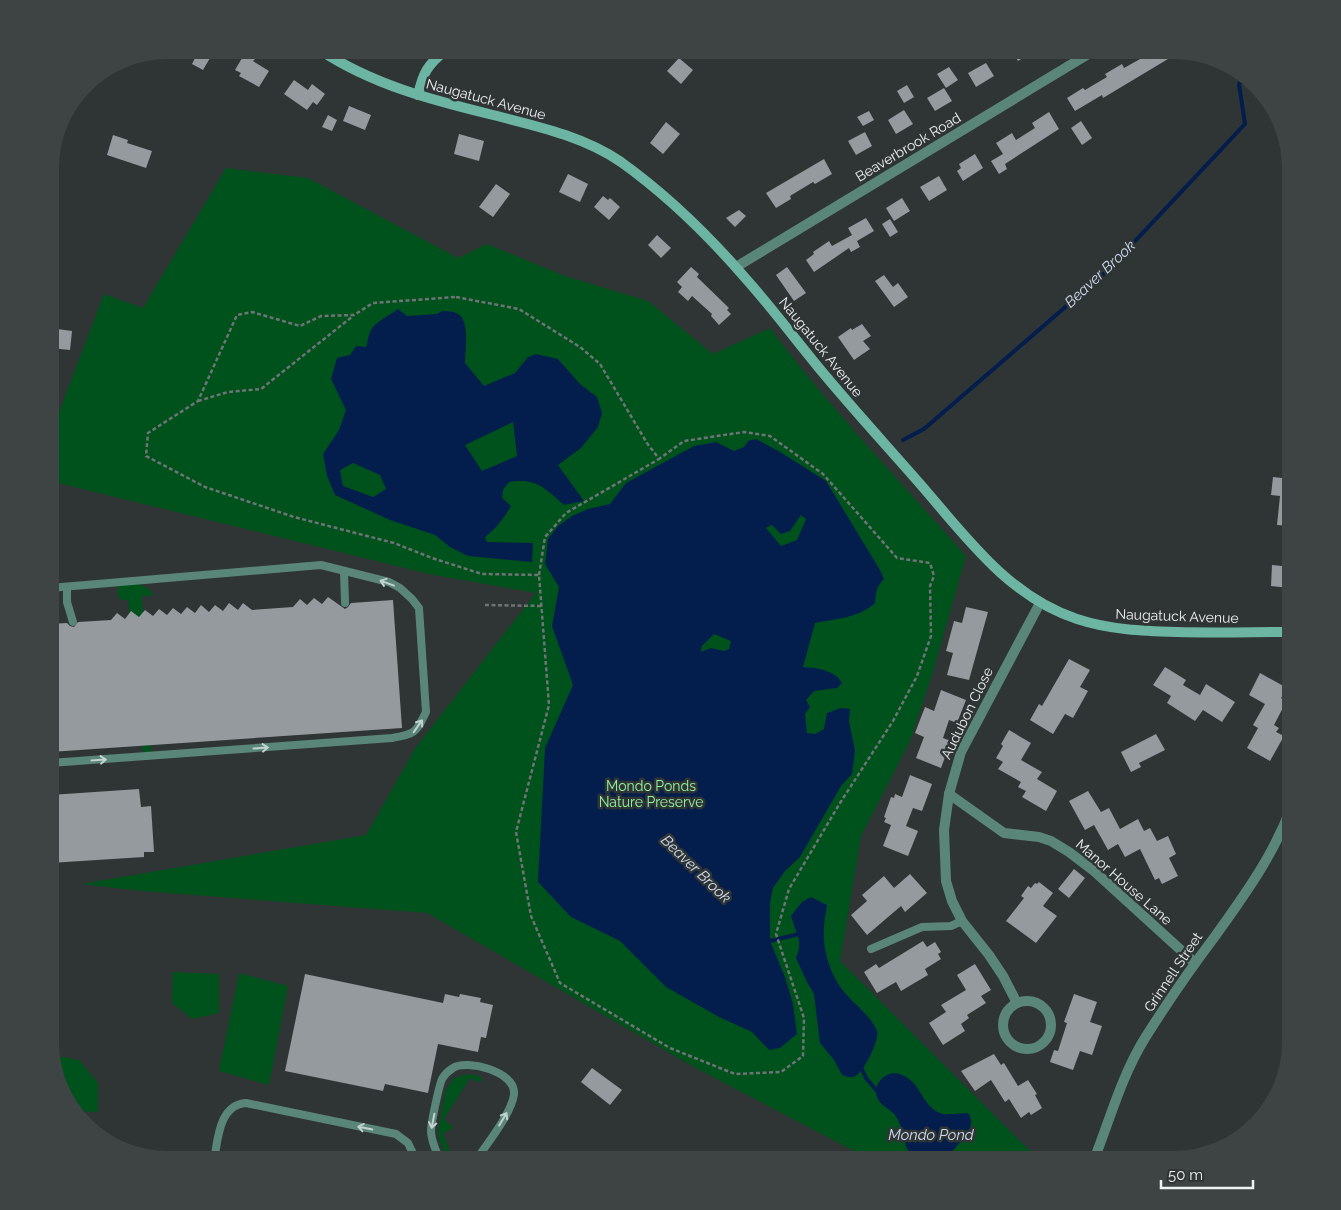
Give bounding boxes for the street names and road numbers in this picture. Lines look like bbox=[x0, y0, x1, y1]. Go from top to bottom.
street label: Naugatuck Avenue bbox=[424, 75, 548, 123]
street label: Beaverbrook Road bbox=[853, 109, 963, 185]
street label: Naugatuck Avenue bbox=[776, 294, 866, 400]
street label: Naugatuck Avenue bbox=[1115, 606, 1239, 626]
street label: Audubon Close bbox=[938, 665, 996, 761]
street label: Manor House Lane bbox=[1073, 836, 1175, 928]
street label: Grinnell Street bbox=[1141, 929, 1206, 1015]

